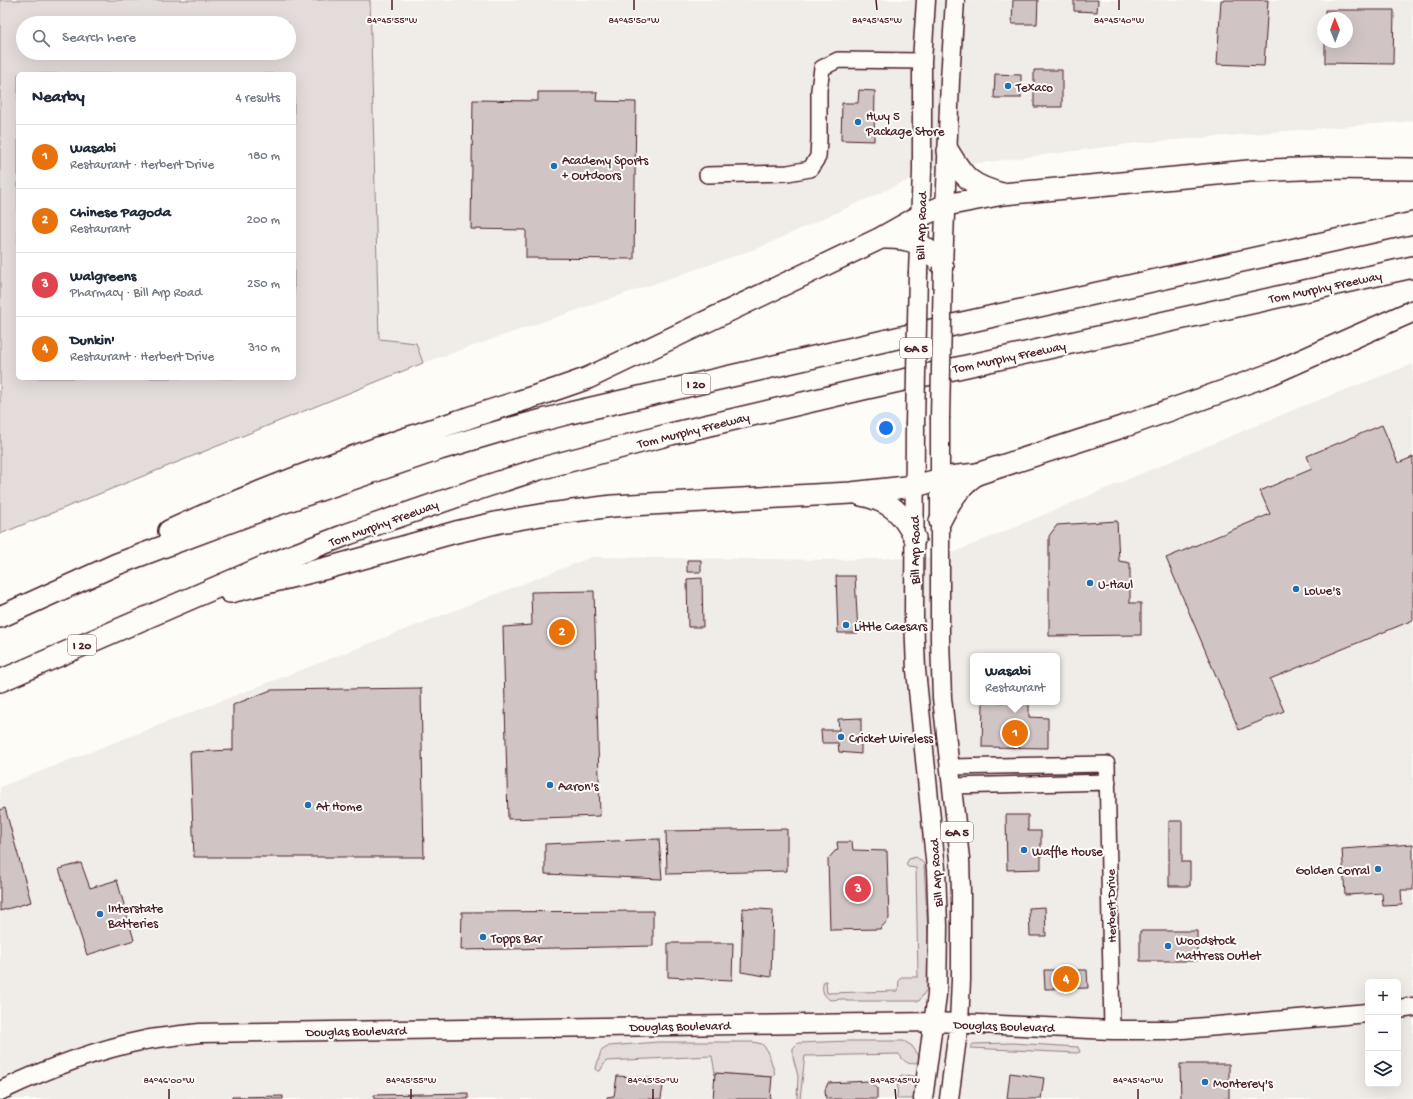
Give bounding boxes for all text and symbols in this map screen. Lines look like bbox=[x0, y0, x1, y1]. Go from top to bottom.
north arrow bbox=[1317, 12, 1353, 48]
text: 84°45'55"W bbox=[367, 15, 418, 27]
text: 84°45'50"W bbox=[609, 15, 660, 27]
text: 84°45'45"W bbox=[852, 15, 902, 27]
text: 84°45'40"W bbox=[1094, 15, 1145, 27]
search box bbox=[16, 16, 296, 60]
icon: search bbox=[30, 27, 52, 49]
text: Search here bbox=[62, 29, 136, 47]
marker: Texaco bbox=[1003, 81, 1013, 91]
place label: Texaco bbox=[1015, 81, 1053, 96]
text: Nearby bbox=[32, 88, 85, 108]
text: 4 results bbox=[236, 91, 280, 106]
place label: Hwy 5 Package Store bbox=[865, 110, 945, 140]
marker: Hwy 5 Package Store bbox=[853, 117, 863, 127]
text: Wasabi bbox=[70, 140, 116, 158]
text: 1 bbox=[42, 149, 48, 164]
text: 180 m bbox=[248, 149, 280, 164]
place label: Academy Sports + Outdoors bbox=[562, 154, 649, 184]
text: Restaurant · Herbert Drive bbox=[70, 158, 214, 173]
marker: Academy Sports + Outdoors bbox=[549, 161, 559, 171]
street label: Bill Arp Road bbox=[914, 190, 931, 262]
text: Chinese Pagoda bbox=[70, 204, 171, 222]
text: 2 bbox=[42, 213, 48, 228]
text: 200 m bbox=[247, 213, 280, 228]
text: Restaurant bbox=[70, 222, 130, 237]
text: Walgreens bbox=[70, 268, 136, 286]
street label: Tom Murphy Freeway bbox=[1267, 269, 1384, 308]
text: 3 bbox=[42, 277, 48, 292]
text: 250 m bbox=[247, 277, 280, 292]
text: Pharmacy · Bill Arp Road bbox=[70, 286, 202, 301]
text: Dunkin' bbox=[70, 332, 115, 350]
road number: GA 5 bbox=[900, 338, 932, 358]
street label: Tom Murphy Freeway bbox=[951, 339, 1068, 378]
text: 4 bbox=[42, 341, 48, 356]
text: 310 m bbox=[248, 341, 280, 356]
text: Restaurant · Herbert Drive bbox=[70, 350, 214, 365]
road number: I 20 bbox=[682, 374, 710, 394]
street label: Tom Murphy Freeway bbox=[635, 410, 752, 453]
your location bbox=[876, 418, 896, 438]
street label: Tom Murphy Freeway bbox=[326, 497, 441, 551]
street label: Bill Arp Road bbox=[909, 514, 924, 585]
marker: U-Haul bbox=[1085, 578, 1095, 588]
place label: U-Haul bbox=[1098, 578, 1133, 593]
marker: Lowe's bbox=[1291, 584, 1301, 594]
place label: Lowe's bbox=[1304, 584, 1342, 599]
pin: 2 bbox=[549, 617, 575, 647]
marker: Little Caesars bbox=[841, 620, 851, 630]
place label: Little Caesars bbox=[854, 620, 928, 635]
road number: I 20 bbox=[68, 635, 96, 655]
popup bbox=[970, 653, 1060, 705]
text: Wasabi bbox=[985, 663, 1031, 681]
text: Restaurant bbox=[985, 681, 1045, 696]
pin: 1 bbox=[1002, 718, 1028, 748]
marker: Cricket Wireless bbox=[836, 732, 846, 742]
place label: Cricket Wireless bbox=[849, 732, 934, 747]
marker: Aaron's bbox=[545, 780, 555, 790]
place label: Aaron's bbox=[558, 780, 600, 795]
marker: At Home bbox=[303, 800, 313, 810]
place label: At Home bbox=[316, 800, 362, 815]
road number: GA 5 bbox=[941, 822, 973, 842]
street label: Bill Arp Road bbox=[928, 837, 947, 908]
marker: Waffle House bbox=[1019, 845, 1029, 855]
place label: Waffle House bbox=[1032, 845, 1103, 860]
place label: Golden Corral bbox=[1296, 864, 1370, 879]
marker: Golden Corral bbox=[1373, 864, 1383, 874]
street label: Herbert Drive bbox=[1104, 869, 1121, 943]
pin: 3 bbox=[845, 874, 871, 904]
place label: Interstate Batteries bbox=[107, 902, 164, 932]
marker: Interstate Batteries bbox=[95, 909, 105, 919]
marker: Topps Bar bbox=[478, 932, 488, 942]
place label: Topps Bar bbox=[490, 932, 543, 947]
place label: Woodstock Mattress Outlet bbox=[1176, 934, 1263, 964]
marker: Woodstock Mattress Outlet bbox=[1163, 941, 1173, 951]
pin: 4 bbox=[1053, 964, 1079, 994]
map controls bbox=[1365, 979, 1401, 1087]
button: + bbox=[1365, 979, 1401, 1015]
button: − bbox=[1365, 1015, 1401, 1051]
street label: Douglas Boulevard bbox=[952, 1018, 1056, 1037]
street label: Douglas Boulevard bbox=[628, 1019, 732, 1036]
street label: Douglas Boulevard bbox=[304, 1024, 408, 1041]
button: layers bbox=[1365, 1051, 1401, 1087]
text: 84°46'00"W bbox=[143, 1075, 195, 1087]
text: 84°45'55"W bbox=[386, 1075, 437, 1087]
text: 84°45'50"W bbox=[628, 1075, 679, 1087]
text: 84°45'45"W bbox=[870, 1075, 920, 1087]
text: 84°45'40"W bbox=[1113, 1075, 1164, 1087]
marker: Monterey's bbox=[1200, 1077, 1210, 1087]
place label: Monterey's bbox=[1213, 1077, 1274, 1092]

